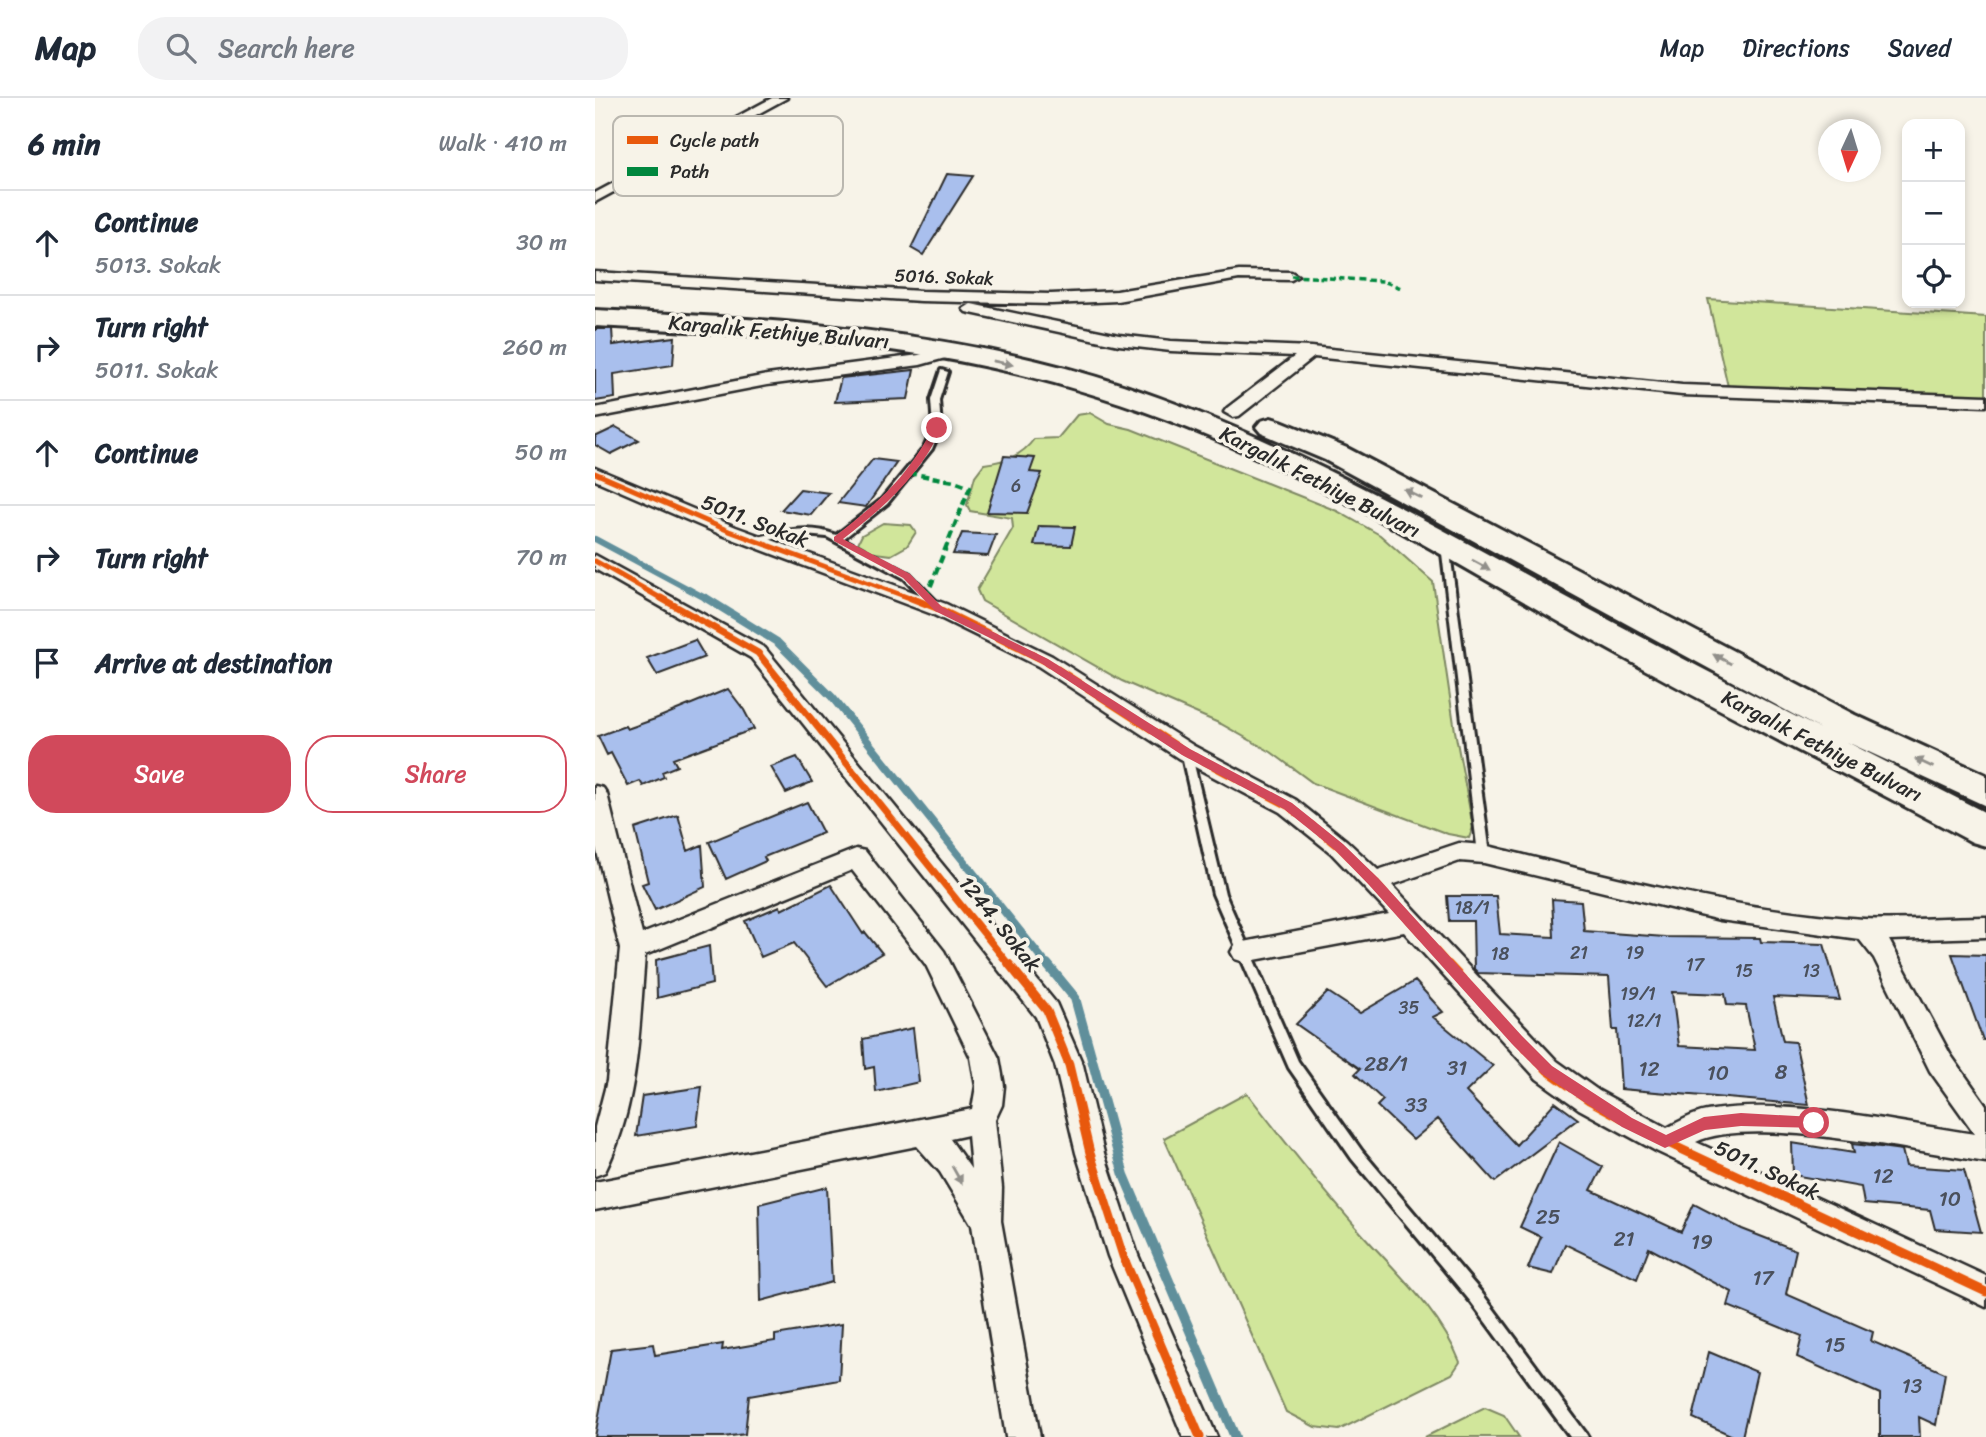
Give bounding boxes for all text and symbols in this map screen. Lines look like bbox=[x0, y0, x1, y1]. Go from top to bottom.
search box bbox=[138, 17, 628, 80]
text: Map bbox=[35, 19, 96, 77]
text: Search here bbox=[218, 25, 355, 71]
text: Map bbox=[1660, 27, 1704, 69]
text: Directions bbox=[1742, 27, 1850, 69]
text: Saved bbox=[1888, 27, 1951, 69]
icon: search bbox=[162, 29, 200, 67]
legend bbox=[613, 116, 843, 196]
text: 6 min bbox=[28, 117, 100, 171]
north arrow bbox=[1818, 119, 1881, 182]
map controls bbox=[1902, 119, 1965, 308]
button: + bbox=[1902, 119, 1965, 182]
text: Walk · 410 m bbox=[438, 123, 567, 164]
text: Cycle path bbox=[670, 124, 759, 157]
text: Path bbox=[670, 155, 709, 188]
button: − bbox=[1902, 182, 1965, 245]
text: Continue bbox=[95, 199, 198, 245]
text: 30 m bbox=[516, 222, 567, 263]
icon: ahead bbox=[28, 224, 66, 262]
text: 5013. Sokak bbox=[95, 245, 221, 286]
button: locate bbox=[1902, 245, 1965, 308]
street label: 5016. Sokak bbox=[894, 259, 994, 295]
street label: Kargalık Fethiye Bulvarı bbox=[667, 303, 891, 361]
text: Turn right bbox=[95, 304, 208, 350]
text: 260 m bbox=[502, 327, 567, 368]
icon: right bbox=[28, 329, 66, 367]
text: 5011. Sokak bbox=[95, 350, 218, 391]
one-way arrow bbox=[992, 358, 1014, 369]
route end bbox=[921, 412, 952, 443]
street label: Kargalık Fethiye Bulvarı bbox=[1213, 415, 1427, 549]
text: Continue bbox=[95, 430, 198, 476]
text: 50 m bbox=[515, 432, 567, 473]
icon: ahead bbox=[28, 434, 66, 472]
house number: 6 bbox=[1011, 470, 1021, 502]
street label: 5011. Sokak bbox=[696, 483, 814, 559]
one-way arrow bbox=[1403, 489, 1423, 500]
text: Turn right bbox=[95, 535, 208, 581]
text: 70 m bbox=[516, 537, 567, 578]
icon: right bbox=[28, 539, 66, 577]
one-way arrow bbox=[1471, 559, 1491, 571]
text: Arrive at destination bbox=[95, 640, 332, 686]
icon: arrive bbox=[28, 644, 66, 682]
one-way arrow bbox=[1712, 653, 1732, 665]
street label: Kargalık Fethiye Bulvarı bbox=[1715, 679, 1929, 813]
button: Save bbox=[28, 735, 291, 813]
button: Share bbox=[305, 735, 567, 813]
one-way arrow bbox=[1914, 757, 1934, 769]
street label: 1244. Sokak bbox=[949, 867, 1051, 981]
house number: 18/1 bbox=[1454, 892, 1490, 924]
house number: 21 bbox=[1570, 937, 1588, 969]
house number: 19 bbox=[1626, 937, 1644, 969]
house number: 18 bbox=[1491, 938, 1509, 970]
house number: 17 bbox=[1686, 949, 1706, 981]
house number: 15 bbox=[1735, 955, 1753, 987]
house number: 13 bbox=[1802, 955, 1820, 987]
house number: 19/1 bbox=[1620, 978, 1656, 1010]
house number: 35 bbox=[1399, 992, 1419, 1024]
house number: 12/1 bbox=[1627, 1005, 1662, 1037]
house number: 28/1 bbox=[1364, 1045, 1408, 1083]
house number: 31 bbox=[1447, 1049, 1467, 1087]
house number: 12 bbox=[1638, 1050, 1660, 1088]
house number: 8 bbox=[1775, 1053, 1788, 1091]
house number: 10 bbox=[1707, 1054, 1729, 1092]
house number: 33 bbox=[1404, 1086, 1428, 1124]
route start bbox=[1798, 1107, 1829, 1138]
street label: 5011. Sokak bbox=[1708, 1129, 1826, 1211]
house number: 12 bbox=[1872, 1157, 1894, 1195]
one-way arrow bbox=[951, 1165, 963, 1185]
house number: 10 bbox=[1939, 1180, 1961, 1218]
house number: 25 bbox=[1536, 1198, 1561, 1236]
house number: 21 bbox=[1613, 1220, 1635, 1258]
house number: 19 bbox=[1691, 1223, 1713, 1261]
house number: 17 bbox=[1753, 1259, 1776, 1297]
house number: 15 bbox=[1824, 1326, 1846, 1364]
house number: 13 bbox=[1902, 1367, 1923, 1405]

